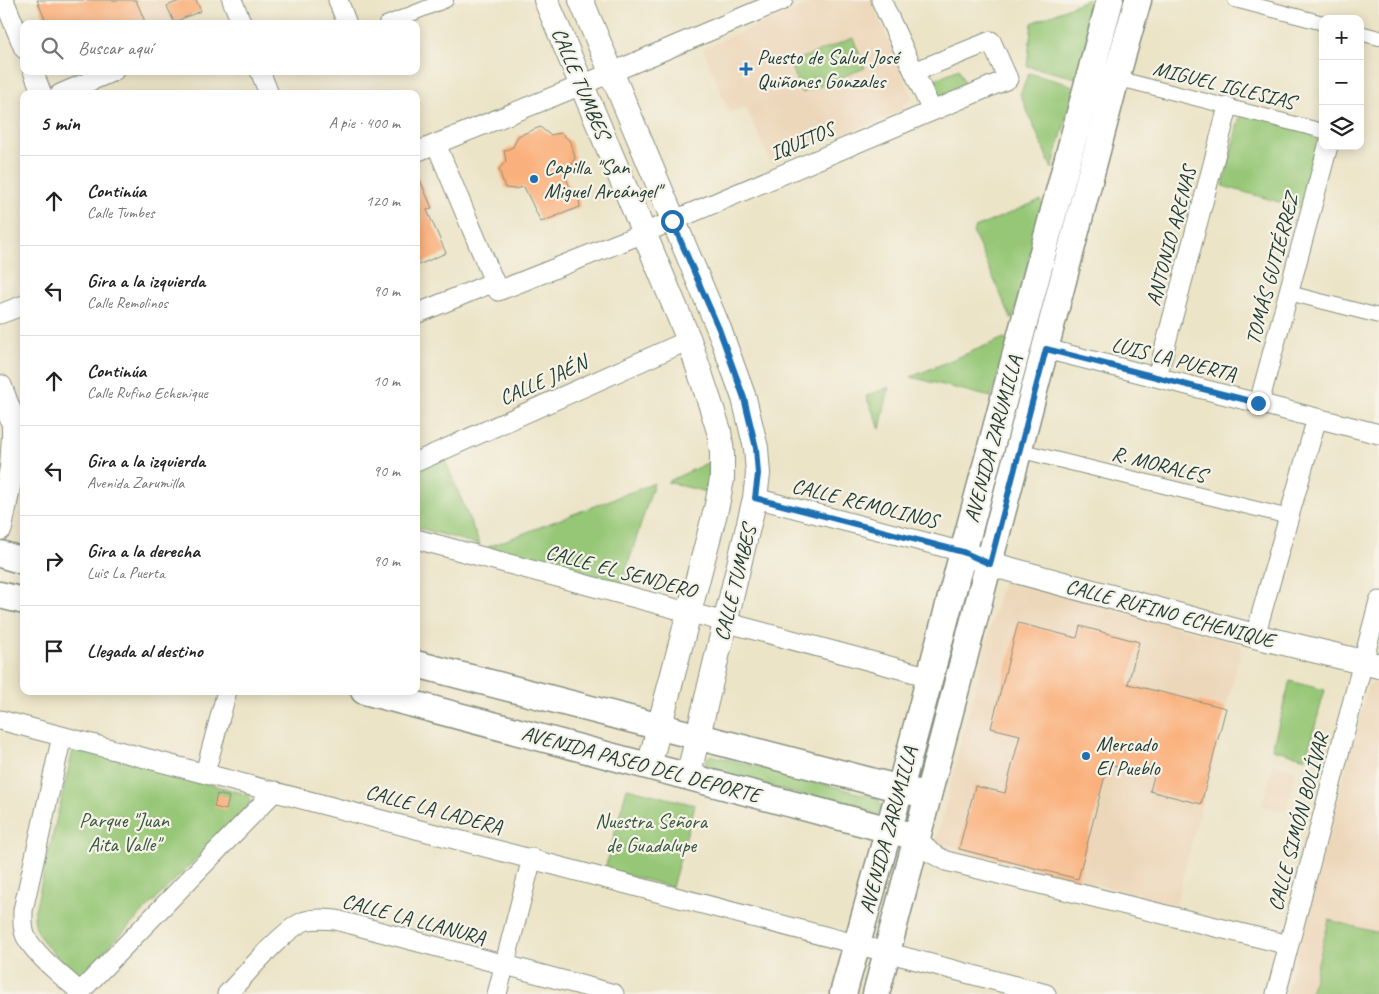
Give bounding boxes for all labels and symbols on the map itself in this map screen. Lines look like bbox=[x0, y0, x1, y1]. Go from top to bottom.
street label: CALLE TUMBES bbox=[546, 24, 617, 146]
place label: Puesto de Salud José Quiñones Gonzales bbox=[757, 44, 902, 94]
street label: MIGUEL IGLESIAS bbox=[1150, 55, 1301, 116]
marker: Puesto de Salud José Quiñones Gonzales bbox=[739, 62, 753, 76]
street label: IQUITOS bbox=[766, 115, 841, 166]
place label: Capilla "San Miguel Arcángel" bbox=[544, 154, 665, 204]
street label: ANTONIO ARENAS bbox=[1140, 161, 1203, 308]
marker: Capilla "San Miguel Arcángel" bbox=[528, 173, 540, 185]
street label: TOMÁS GUTIÉRREZ bbox=[1239, 188, 1305, 347]
route start bbox=[661, 210, 684, 233]
street label: LUIS LA PUERTA bbox=[1109, 331, 1239, 387]
street label: CALLE JAÉN bbox=[495, 348, 594, 411]
street label: AVENIDA ZARUMILLA bbox=[958, 352, 1028, 525]
route end bbox=[1247, 392, 1270, 415]
street label: R. MORALES bbox=[1109, 440, 1212, 489]
street label: CALLE REMOLINOS bbox=[789, 472, 944, 534]
street label: CALLE TUMBES bbox=[708, 519, 763, 643]
street label: CALLE EL SENDERO bbox=[543, 538, 702, 604]
street label: CALLE RUFINO ECHENIQUE bbox=[1063, 573, 1280, 654]
street label: AVENIDA PASEO DEL DEPORTE bbox=[519, 720, 765, 809]
street label: CALLE SIMÓN BOLÍVAR bbox=[1262, 728, 1335, 913]
place label: Mercado El Pueblo bbox=[1096, 731, 1161, 781]
street label: AVENIDA ZARUMILLA bbox=[853, 743, 923, 916]
marker: Mercado El Pueblo bbox=[1080, 750, 1092, 762]
street label: CALLE LA LADERA bbox=[363, 778, 506, 840]
park label: Parque "Juan Aita Valle" bbox=[79, 807, 169, 857]
park label: Nuestra Señora de Guadalupe bbox=[595, 808, 709, 858]
street label: CALLE LA LLANURA bbox=[340, 887, 489, 951]

